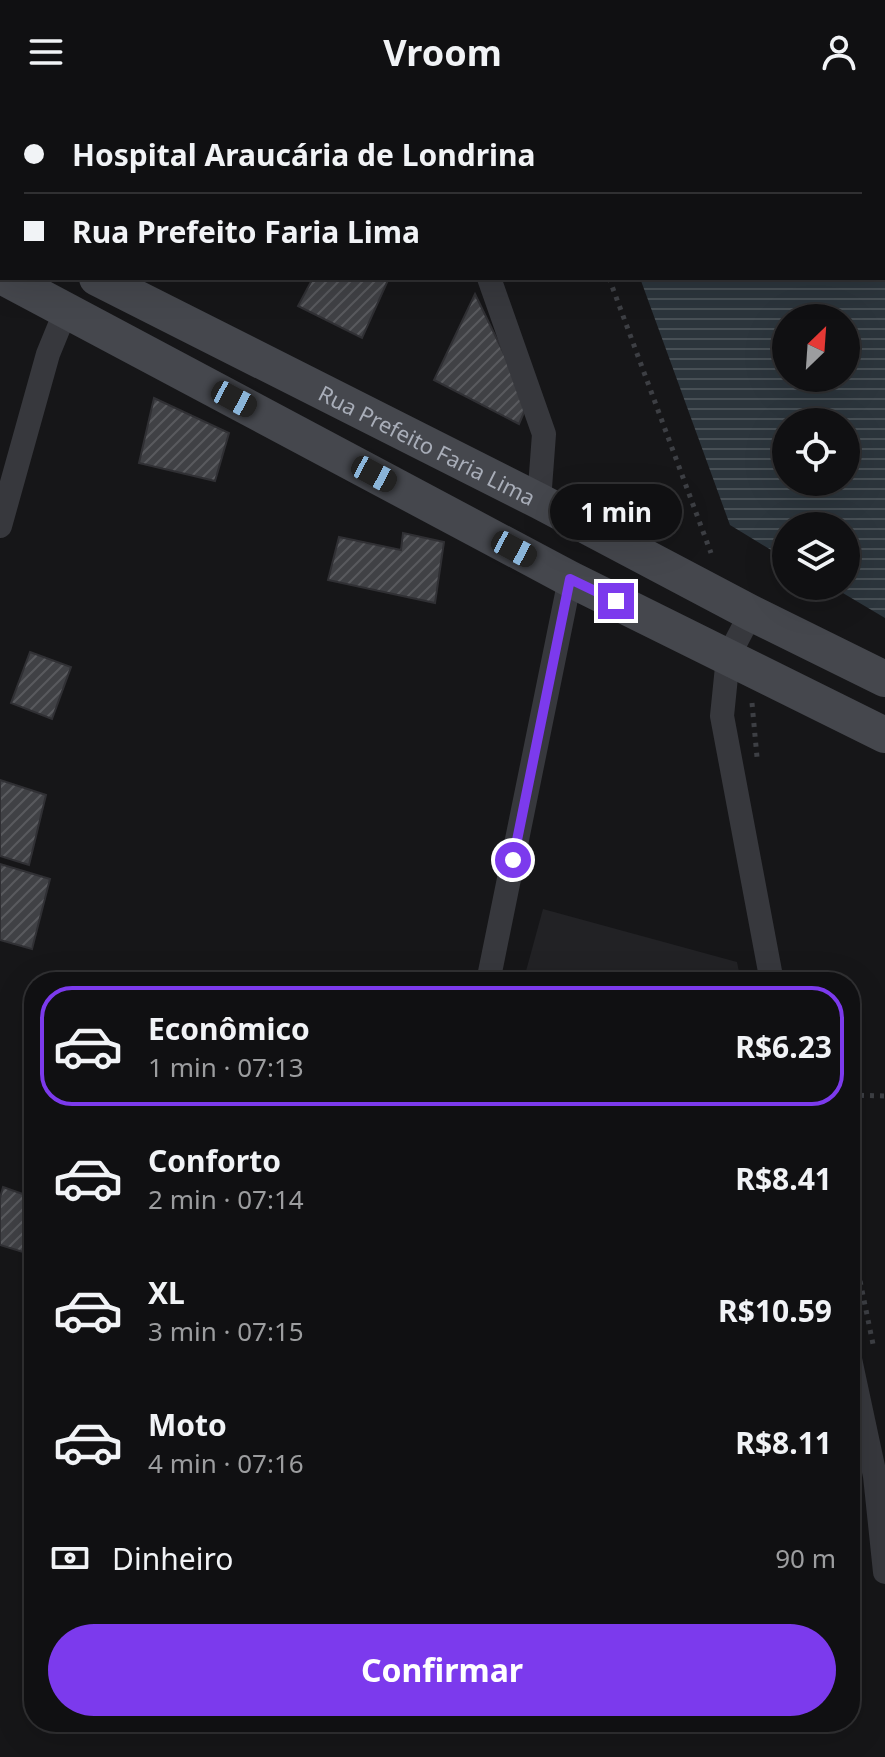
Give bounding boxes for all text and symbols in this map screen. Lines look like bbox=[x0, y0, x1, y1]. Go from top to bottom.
text: Vroom bbox=[383, 28, 502, 77]
icon: menu bbox=[24, 30, 68, 74]
icon: person bbox=[817, 30, 861, 74]
text: Hospital Araucária de Londrina bbox=[72, 134, 536, 175]
text: Rua Prefeito Faria Lima bbox=[72, 211, 420, 252]
north arrow bbox=[772, 304, 860, 392]
map controls bbox=[772, 304, 860, 600]
car bbox=[207, 377, 261, 421]
street label: Rua Prefeito Faria Lima bbox=[314, 377, 541, 512]
button: locate bbox=[772, 408, 860, 496]
car bbox=[347, 452, 401, 496]
callout: 1 min bbox=[550, 485, 682, 541]
text: 1 min bbox=[580, 494, 652, 530]
button: layers bbox=[772, 512, 860, 600]
car bbox=[487, 527, 541, 571]
route end bbox=[598, 583, 634, 619]
route start bbox=[495, 842, 531, 878]
text: Econômico bbox=[148, 1008, 310, 1049]
icon: car bbox=[52, 1010, 124, 1082]
text: R$6.23 bbox=[735, 1026, 832, 1067]
text: 1 min · 07:13 bbox=[148, 1049, 304, 1085]
text: Conforto bbox=[148, 1140, 281, 1181]
icon: car bbox=[52, 1142, 124, 1214]
text: R$8.41 bbox=[735, 1158, 832, 1199]
text: 2 min · 07:14 bbox=[148, 1181, 304, 1217]
text: XL bbox=[148, 1272, 185, 1313]
icon: car bbox=[52, 1274, 124, 1346]
text: R$10.59 bbox=[718, 1290, 832, 1331]
text: 3 min · 07:15 bbox=[148, 1313, 304, 1349]
text: Moto bbox=[148, 1404, 227, 1445]
icon: car bbox=[52, 1406, 124, 1478]
text: R$8.11 bbox=[735, 1422, 832, 1463]
text: 4 min · 07:16 bbox=[148, 1445, 304, 1481]
icon: cash bbox=[48, 1536, 92, 1580]
text: Dinheiro bbox=[112, 1538, 233, 1579]
text: 90 m bbox=[775, 1540, 836, 1576]
button: Confirmar bbox=[48, 1624, 836, 1716]

